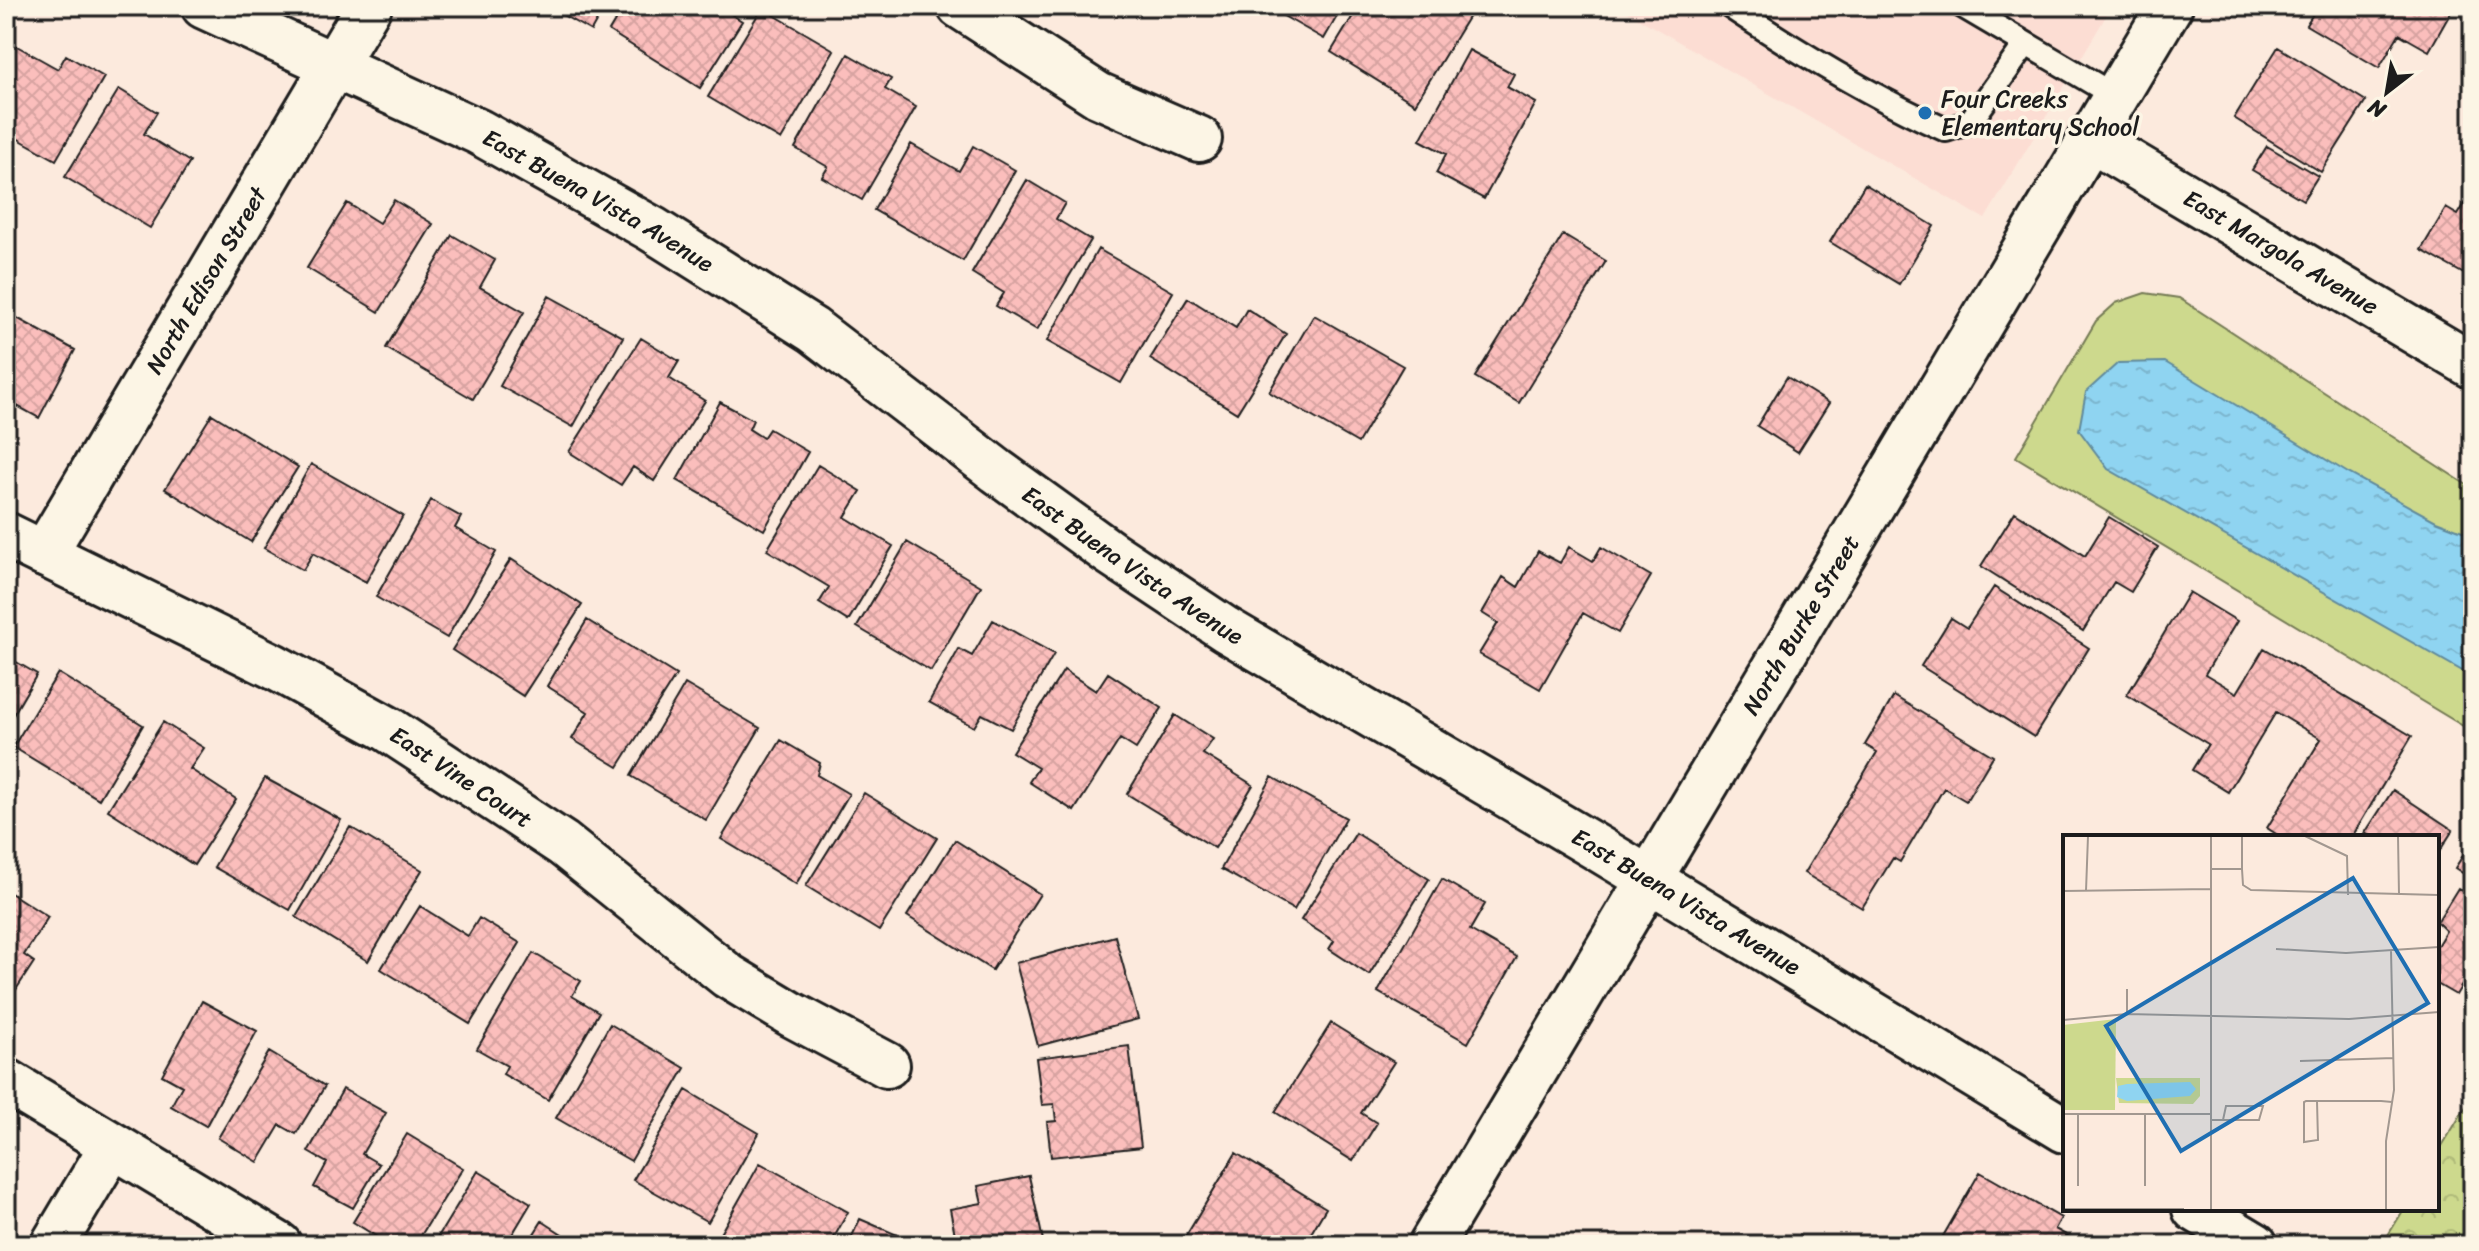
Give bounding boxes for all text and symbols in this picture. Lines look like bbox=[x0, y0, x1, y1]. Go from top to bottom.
north arrow bbox=[2347, 52, 2427, 132]
place label: Four Creeks Elementary School bbox=[1941, 78, 2140, 148]
text: N bbox=[2360, 88, 2394, 130]
marker: Four Creeks Elementary School bbox=[1916, 104, 1934, 122]
street label: East Buena Vista Avenue bbox=[475, 117, 723, 284]
street label: North Edison Street bbox=[134, 177, 279, 382]
street label: East Margola Avenue bbox=[2175, 178, 2387, 327]
street label: East Buena Vista Avenue bbox=[1013, 474, 1252, 657]
street label: North Burke Street bbox=[1730, 526, 1871, 723]
street label: East Vine Court bbox=[381, 714, 541, 840]
street label: East Buena Vista Avenue bbox=[1563, 816, 1809, 987]
inset map bbox=[2063, 835, 2439, 1211]

